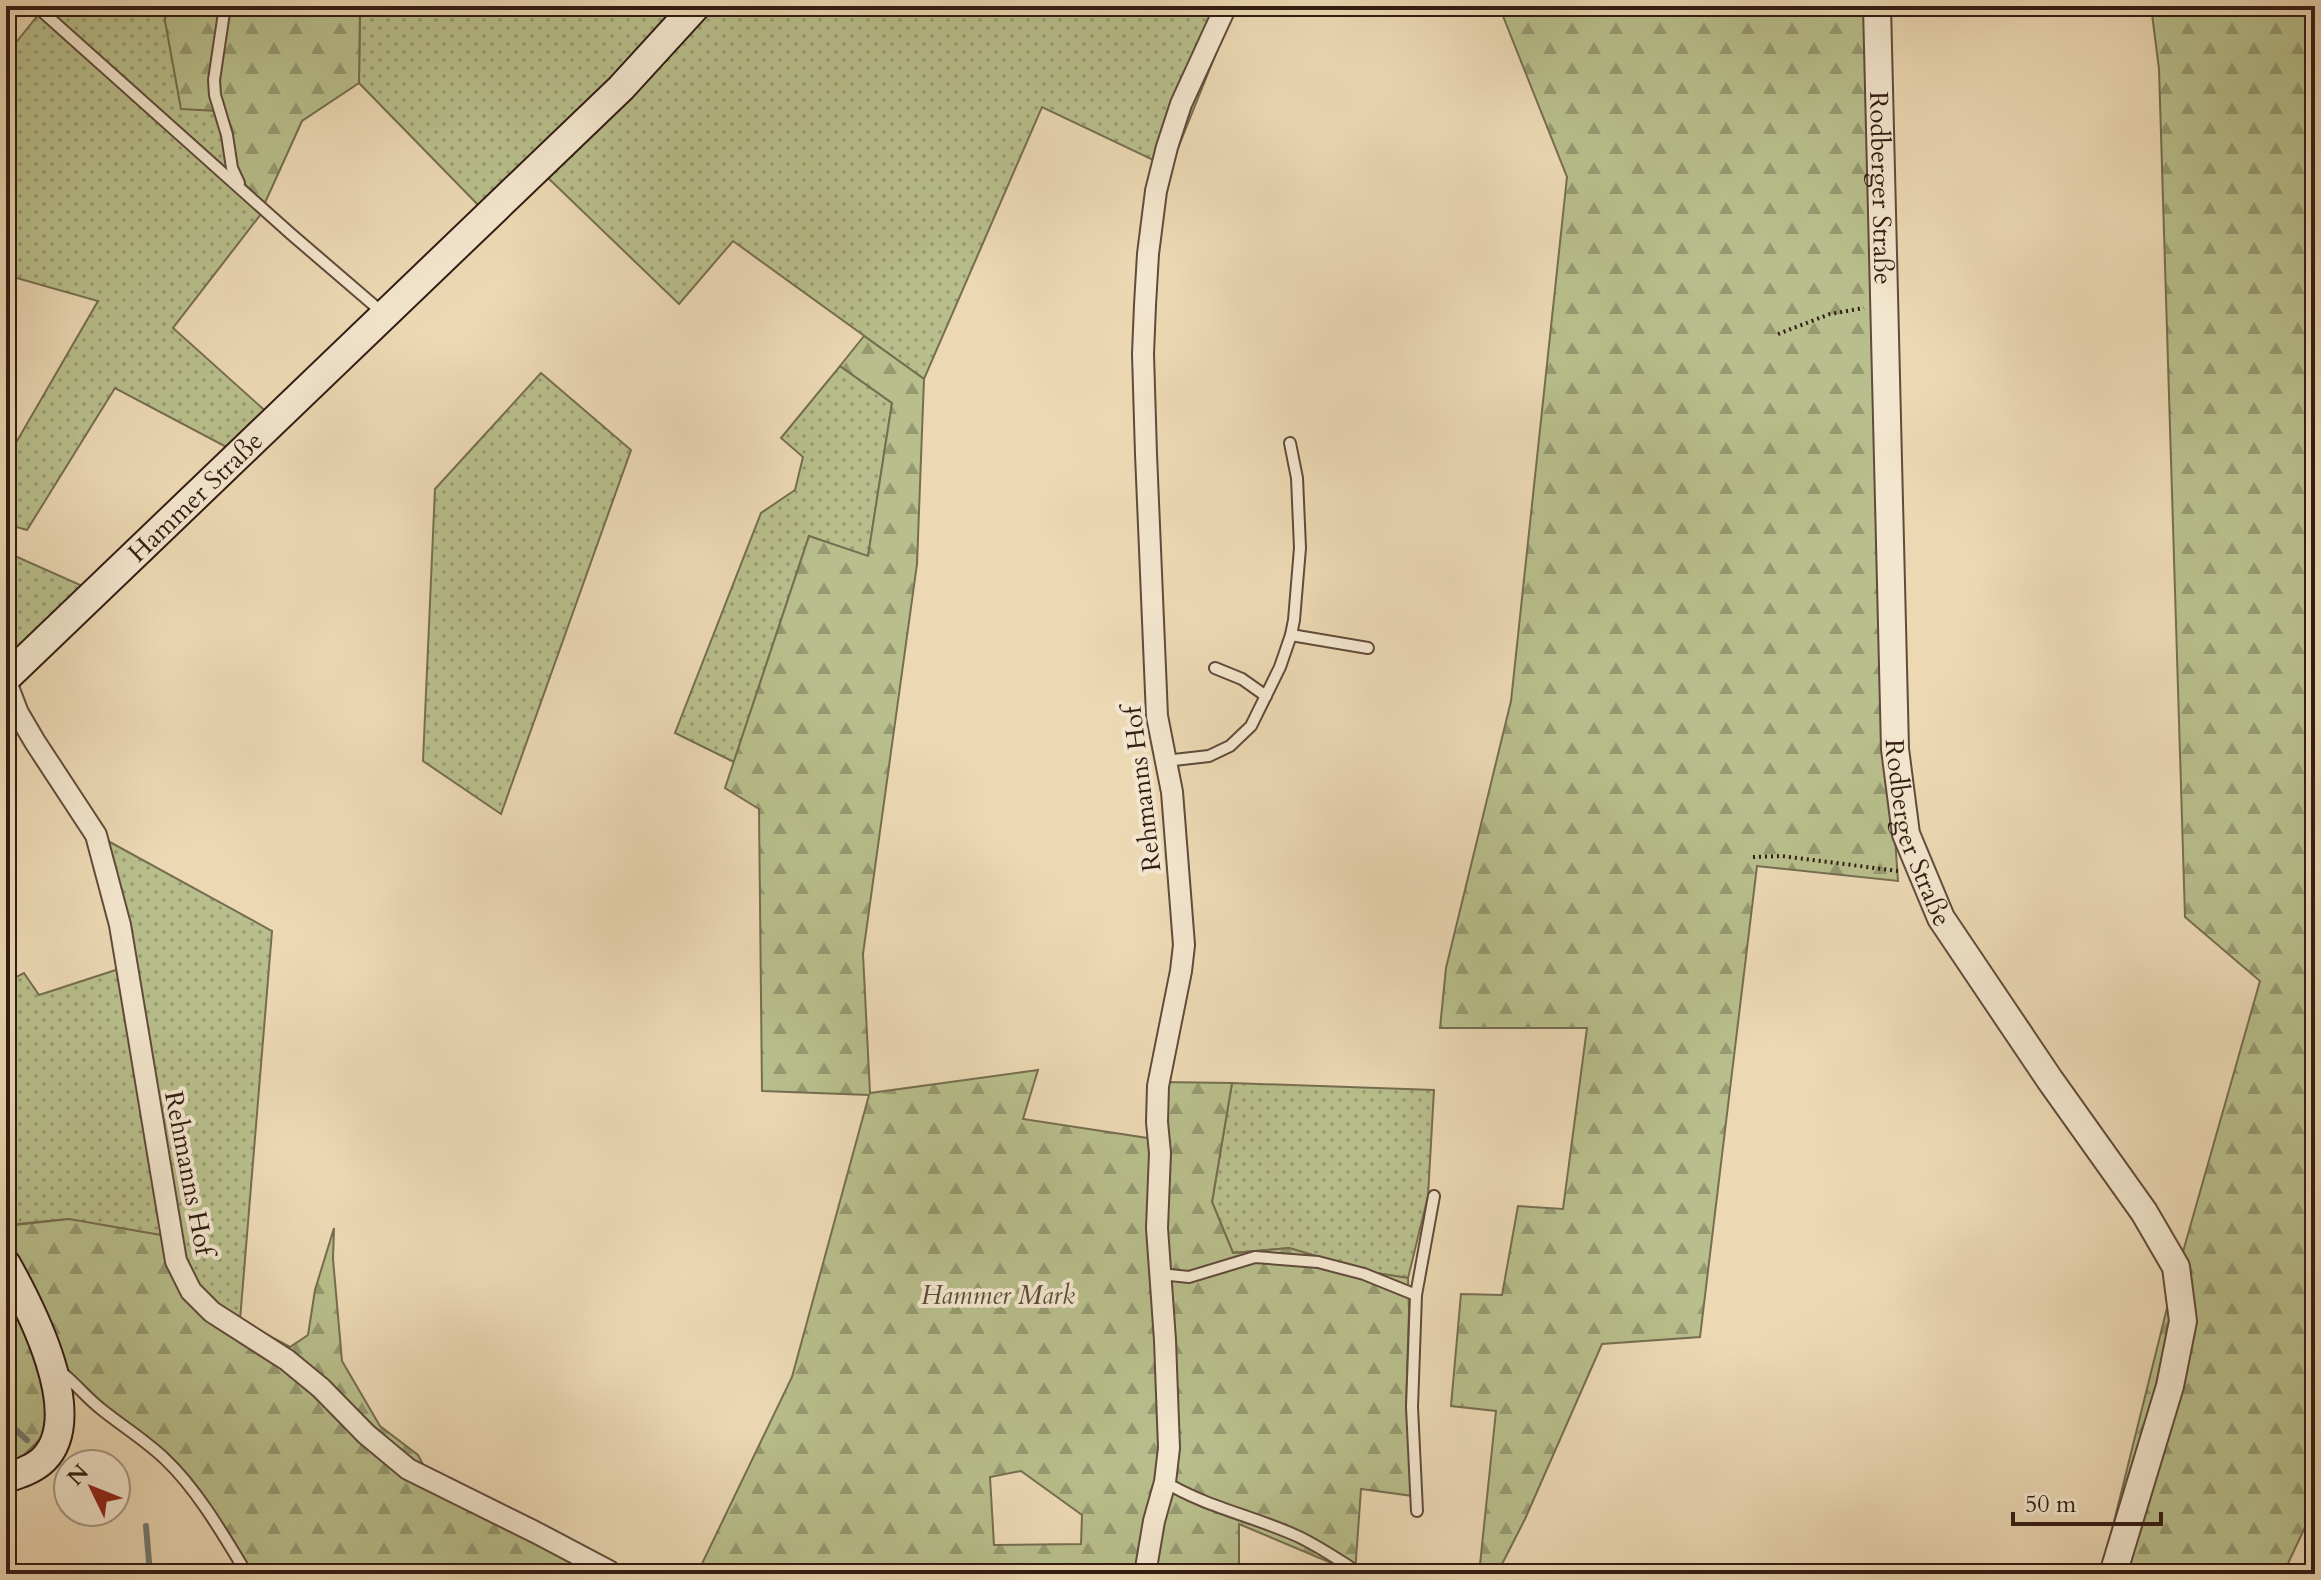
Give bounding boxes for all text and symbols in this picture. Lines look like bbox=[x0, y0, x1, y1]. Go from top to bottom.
street label: Rodberger Straße bbox=[1862, 91, 1901, 285]
street label: Hammer Straße bbox=[120, 424, 270, 570]
street label: Rehmanns Hof bbox=[1114, 700, 1170, 874]
street label: Rodberger Straße bbox=[1877, 739, 1959, 933]
street label: Rehmanns Hof bbox=[156, 1088, 223, 1262]
park label: Hammer Mark bbox=[921, 1278, 1075, 1313]
north arrow bbox=[52, 1448, 132, 1528]
text: N bbox=[61, 1458, 96, 1492]
scale bar bbox=[2013, 1476, 2161, 1526]
text: 50 m bbox=[2025, 1488, 2077, 1521]

